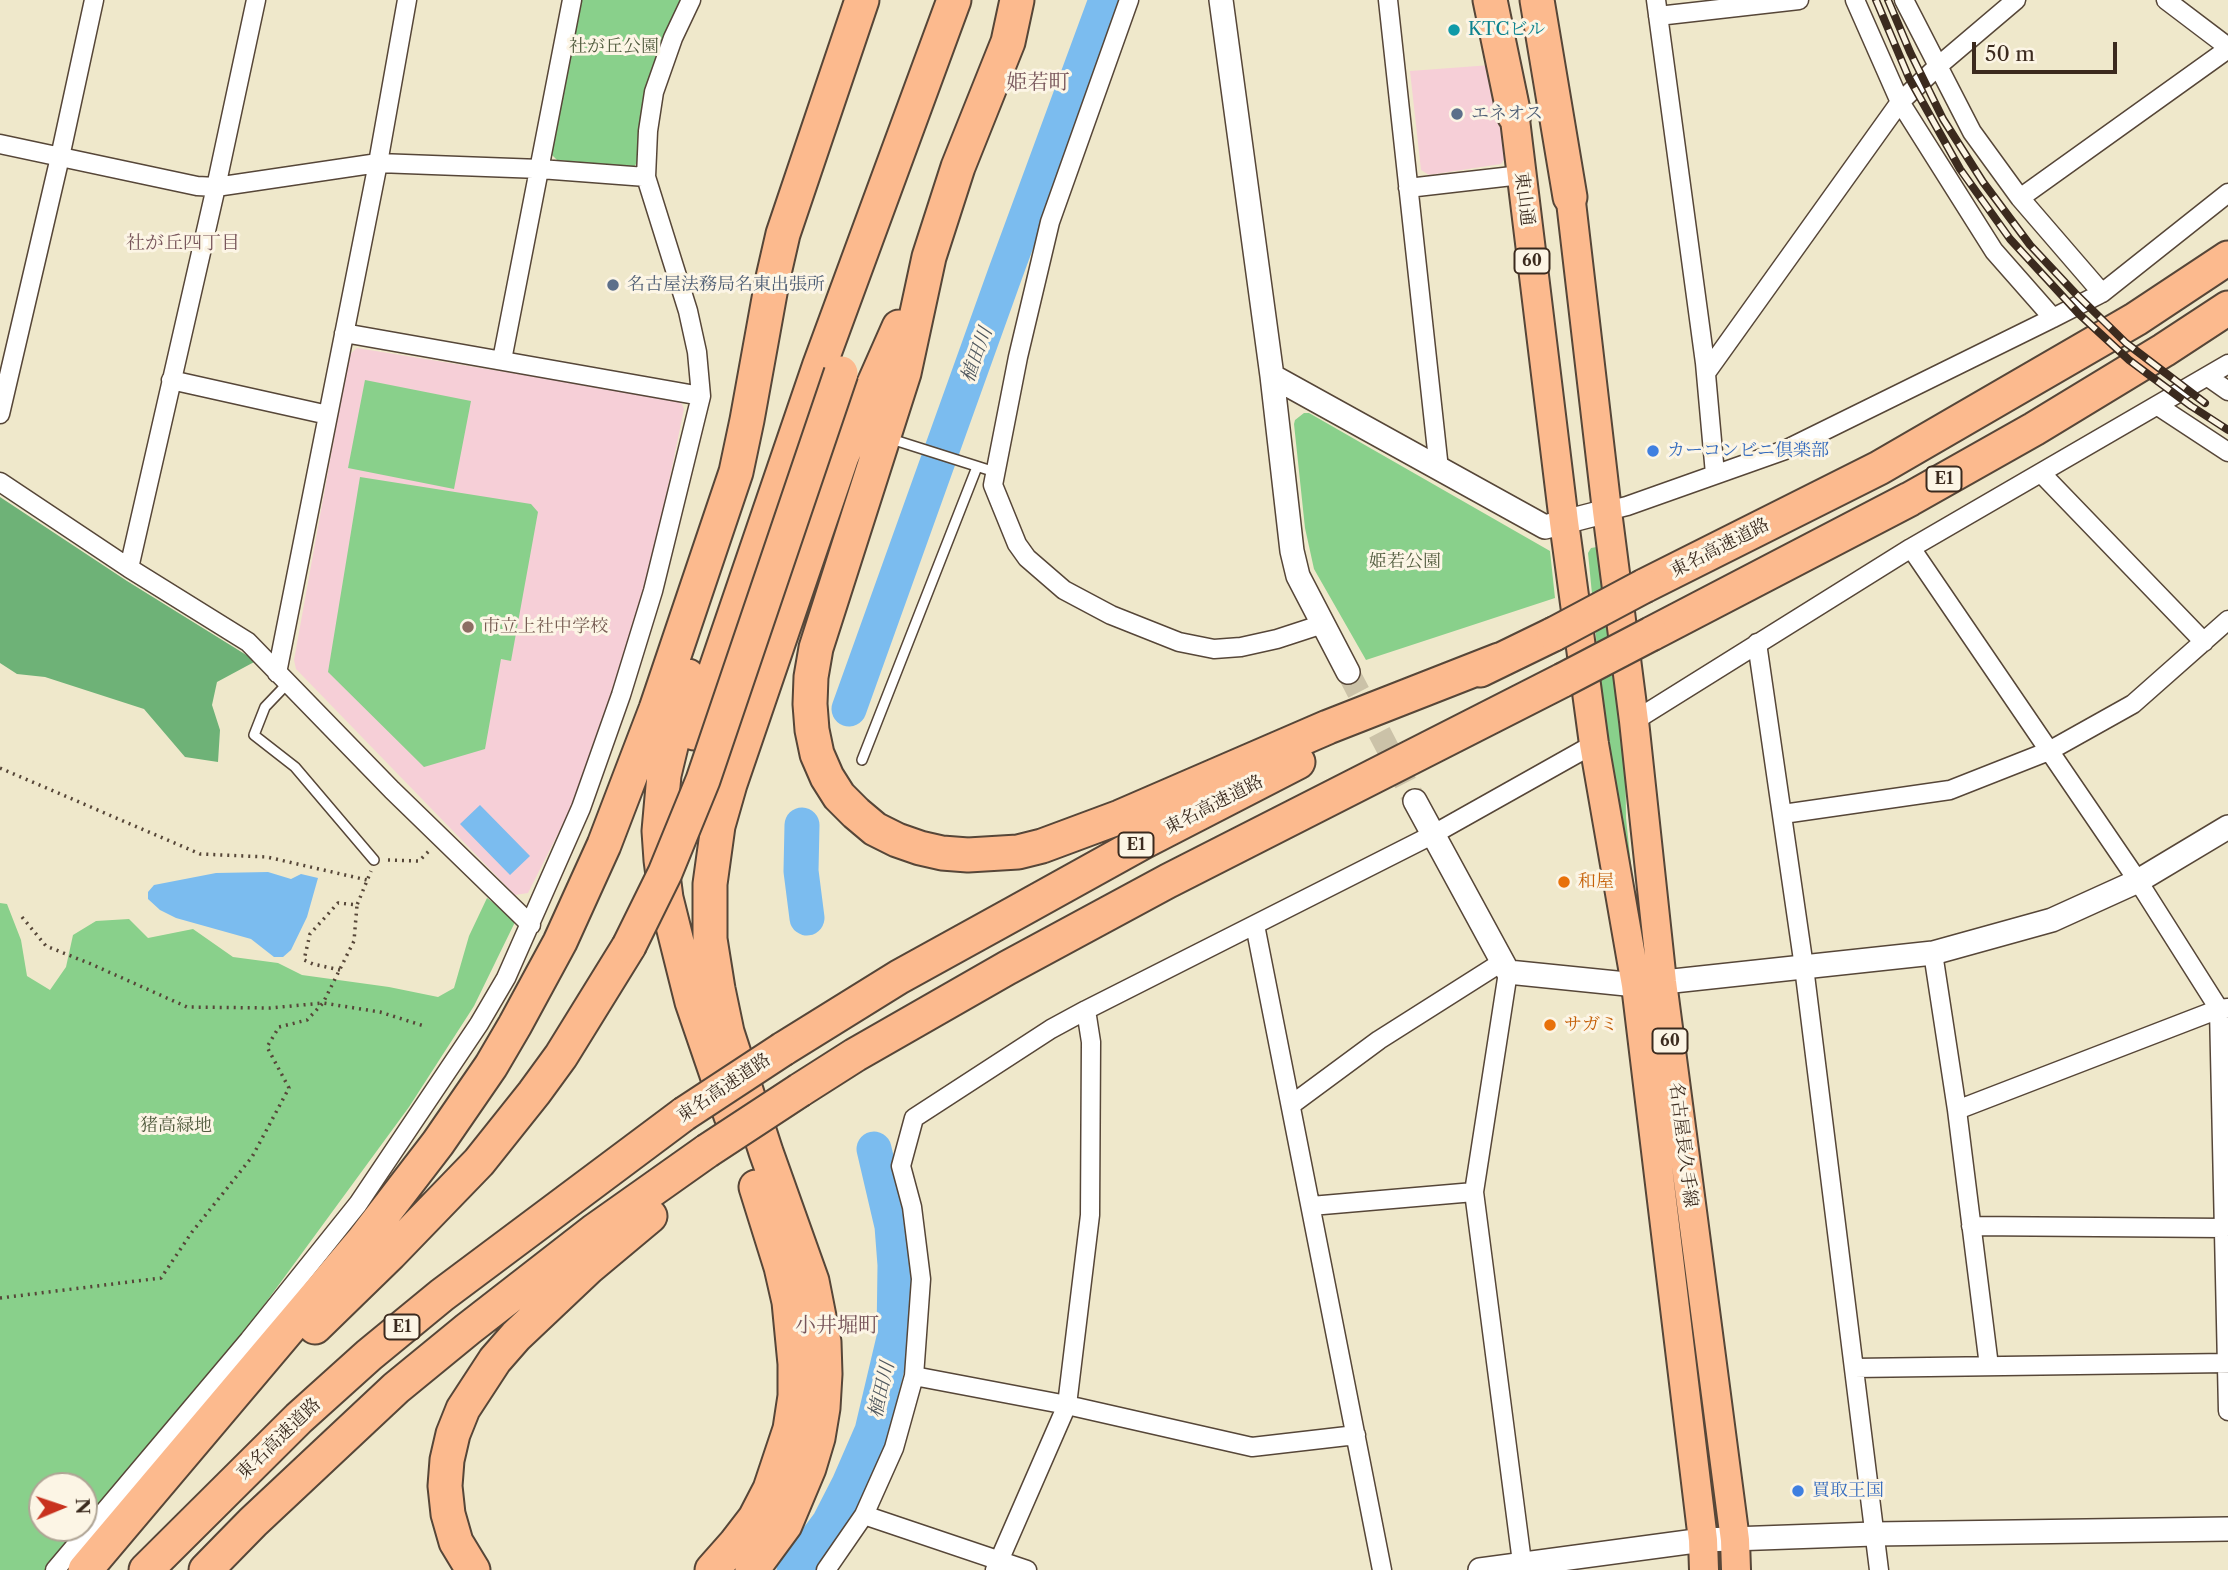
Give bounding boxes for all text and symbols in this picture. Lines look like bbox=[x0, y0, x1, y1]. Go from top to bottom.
place label: KTCビル bbox=[1468, 19, 1545, 41]
marker: KTCビル bbox=[1446, 22, 1462, 38]
scale bar bbox=[1976, 28, 2121, 72]
park label: 社が丘公園 bbox=[569, 36, 659, 58]
text: 50 m bbox=[1985, 41, 2035, 66]
district label: 姫若町 bbox=[1007, 70, 1069, 96]
place label: エネオス bbox=[1471, 103, 1543, 125]
marker: エネオス bbox=[1449, 106, 1465, 122]
street label: 東山通 bbox=[1510, 171, 1538, 227]
district label: 社が丘四丁目 bbox=[126, 233, 240, 255]
road number: 60 bbox=[1514, 248, 1550, 274]
place label: 名古屋法務局名東出張所 bbox=[627, 274, 825, 296]
marker: 名古屋法務局名東出張所 bbox=[605, 277, 621, 293]
water label: 植田川 bbox=[957, 324, 997, 386]
place label: カーコンビニ倶楽部 bbox=[1667, 440, 1829, 462]
marker: カーコンビニ倶楽部 bbox=[1645, 443, 1661, 459]
road number: E1 bbox=[1926, 466, 1962, 492]
street label: 東名高速道路 bbox=[1667, 514, 1773, 582]
park label: 姫若公園 bbox=[1369, 551, 1441, 573]
place label: 市立上社中学校 bbox=[482, 616, 608, 638]
marker: 市立上社中学校 bbox=[460, 619, 476, 635]
street label: 東名高速道路 bbox=[1161, 771, 1267, 839]
road number: E1 bbox=[1118, 832, 1154, 858]
place label: 和屋 bbox=[1578, 871, 1614, 893]
marker: 和屋 bbox=[1556, 874, 1572, 890]
place label: サガミ bbox=[1564, 1014, 1618, 1036]
marker: サガミ bbox=[1542, 1017, 1558, 1033]
road number: 60 bbox=[1652, 1028, 1688, 1054]
street label: 東名高速道路 bbox=[673, 1049, 775, 1127]
street label: 名古屋長久手線 bbox=[1665, 1081, 1701, 1209]
park label: 猪高緑地 bbox=[140, 1115, 212, 1137]
district label: 小井堀町 bbox=[795, 1313, 879, 1339]
road number: E1 bbox=[384, 1315, 420, 1340]
water label: 植田川 bbox=[864, 1360, 900, 1420]
street label: 東名高速道路 bbox=[233, 1394, 325, 1484]
north arrow bbox=[28, 1472, 98, 1542]
place label: 買取王国 bbox=[1812, 1480, 1884, 1502]
marker: 買取王国 bbox=[1790, 1483, 1806, 1499]
text: N bbox=[71, 1498, 94, 1515]

